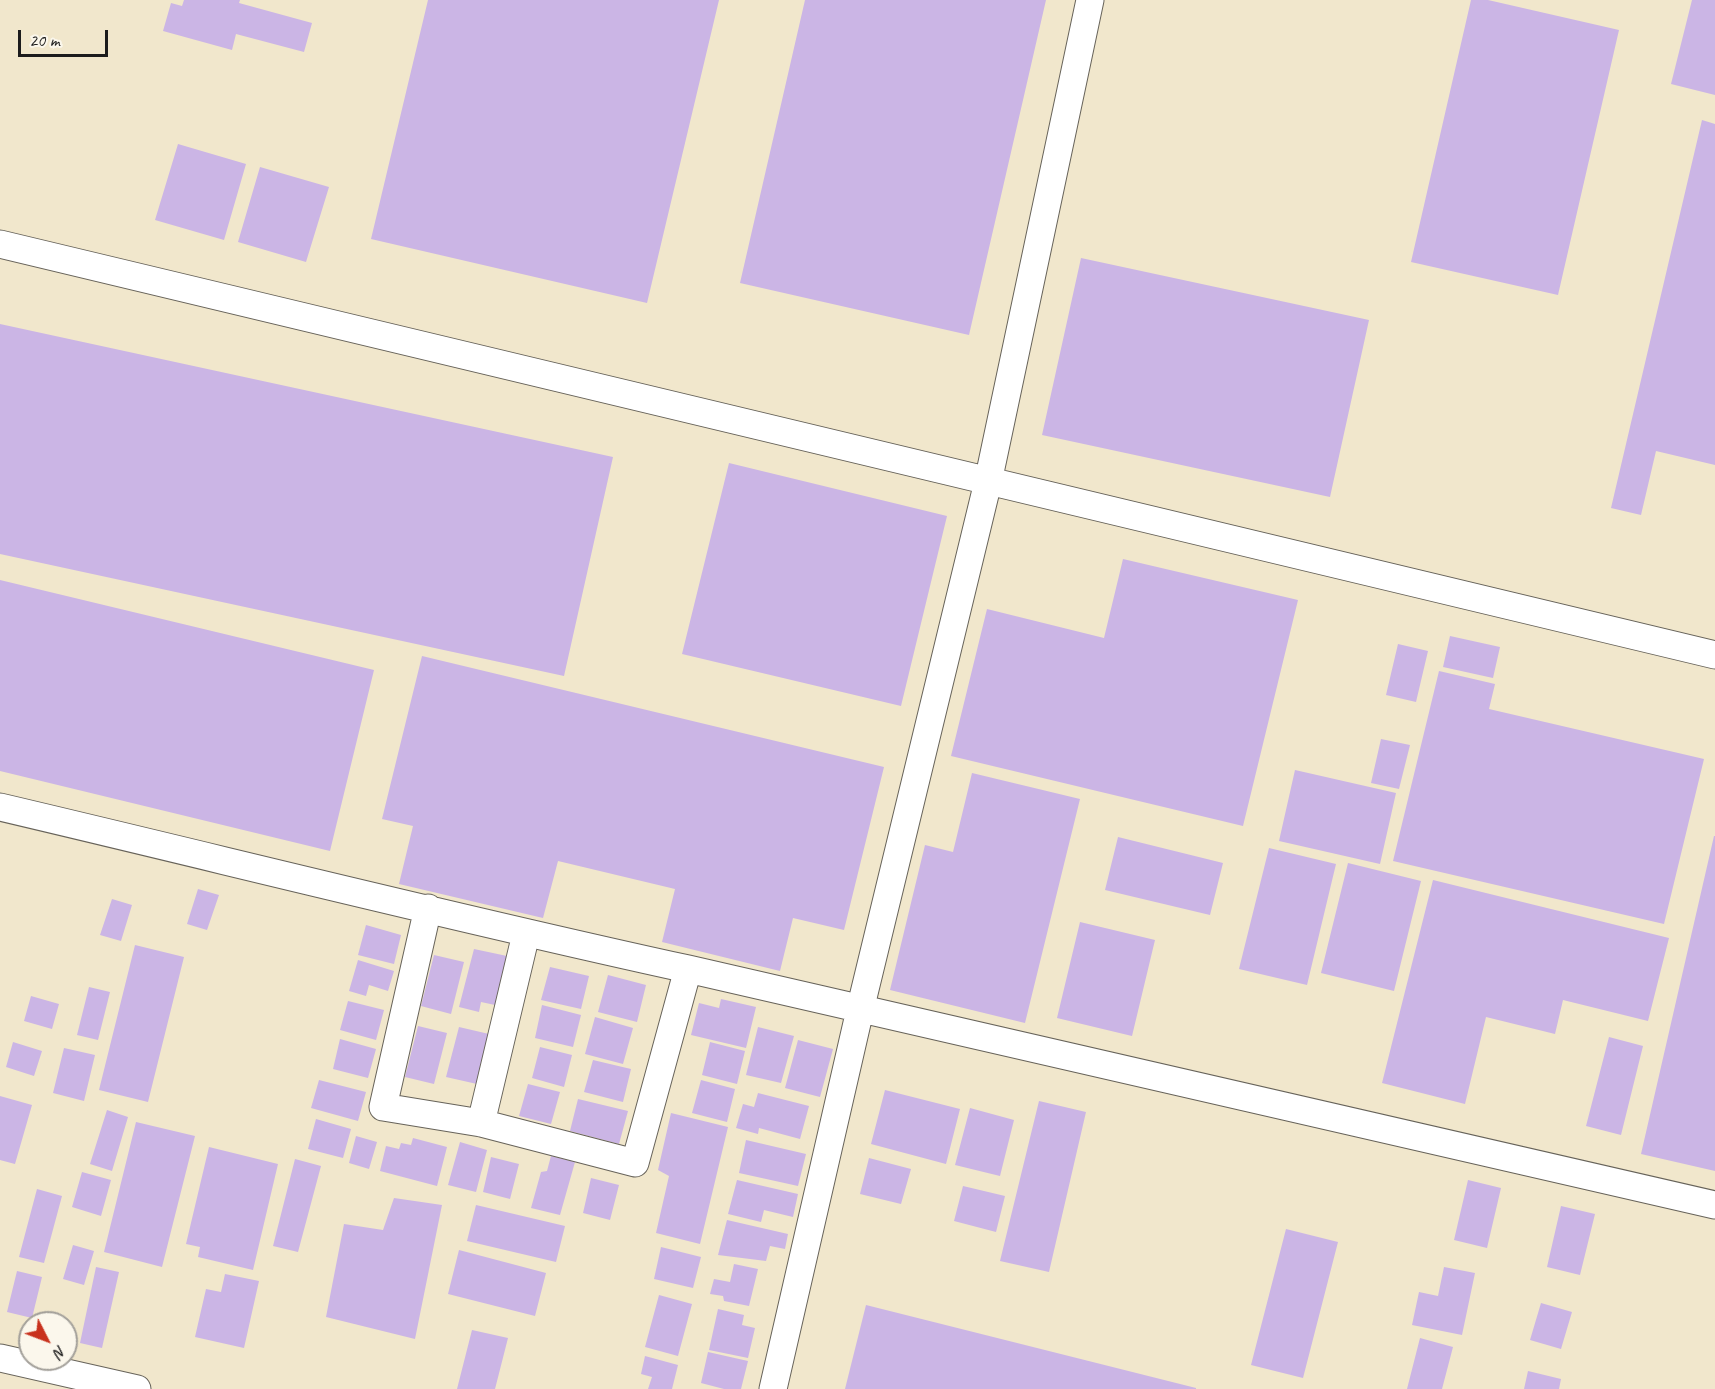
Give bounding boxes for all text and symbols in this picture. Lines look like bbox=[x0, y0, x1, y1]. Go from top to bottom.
scale bar bbox=[21, 18, 111, 56]
text: 20 m bbox=[29, 29, 60, 51]
north arrow bbox=[18, 1311, 78, 1371]
text: N bbox=[49, 1341, 71, 1362]

